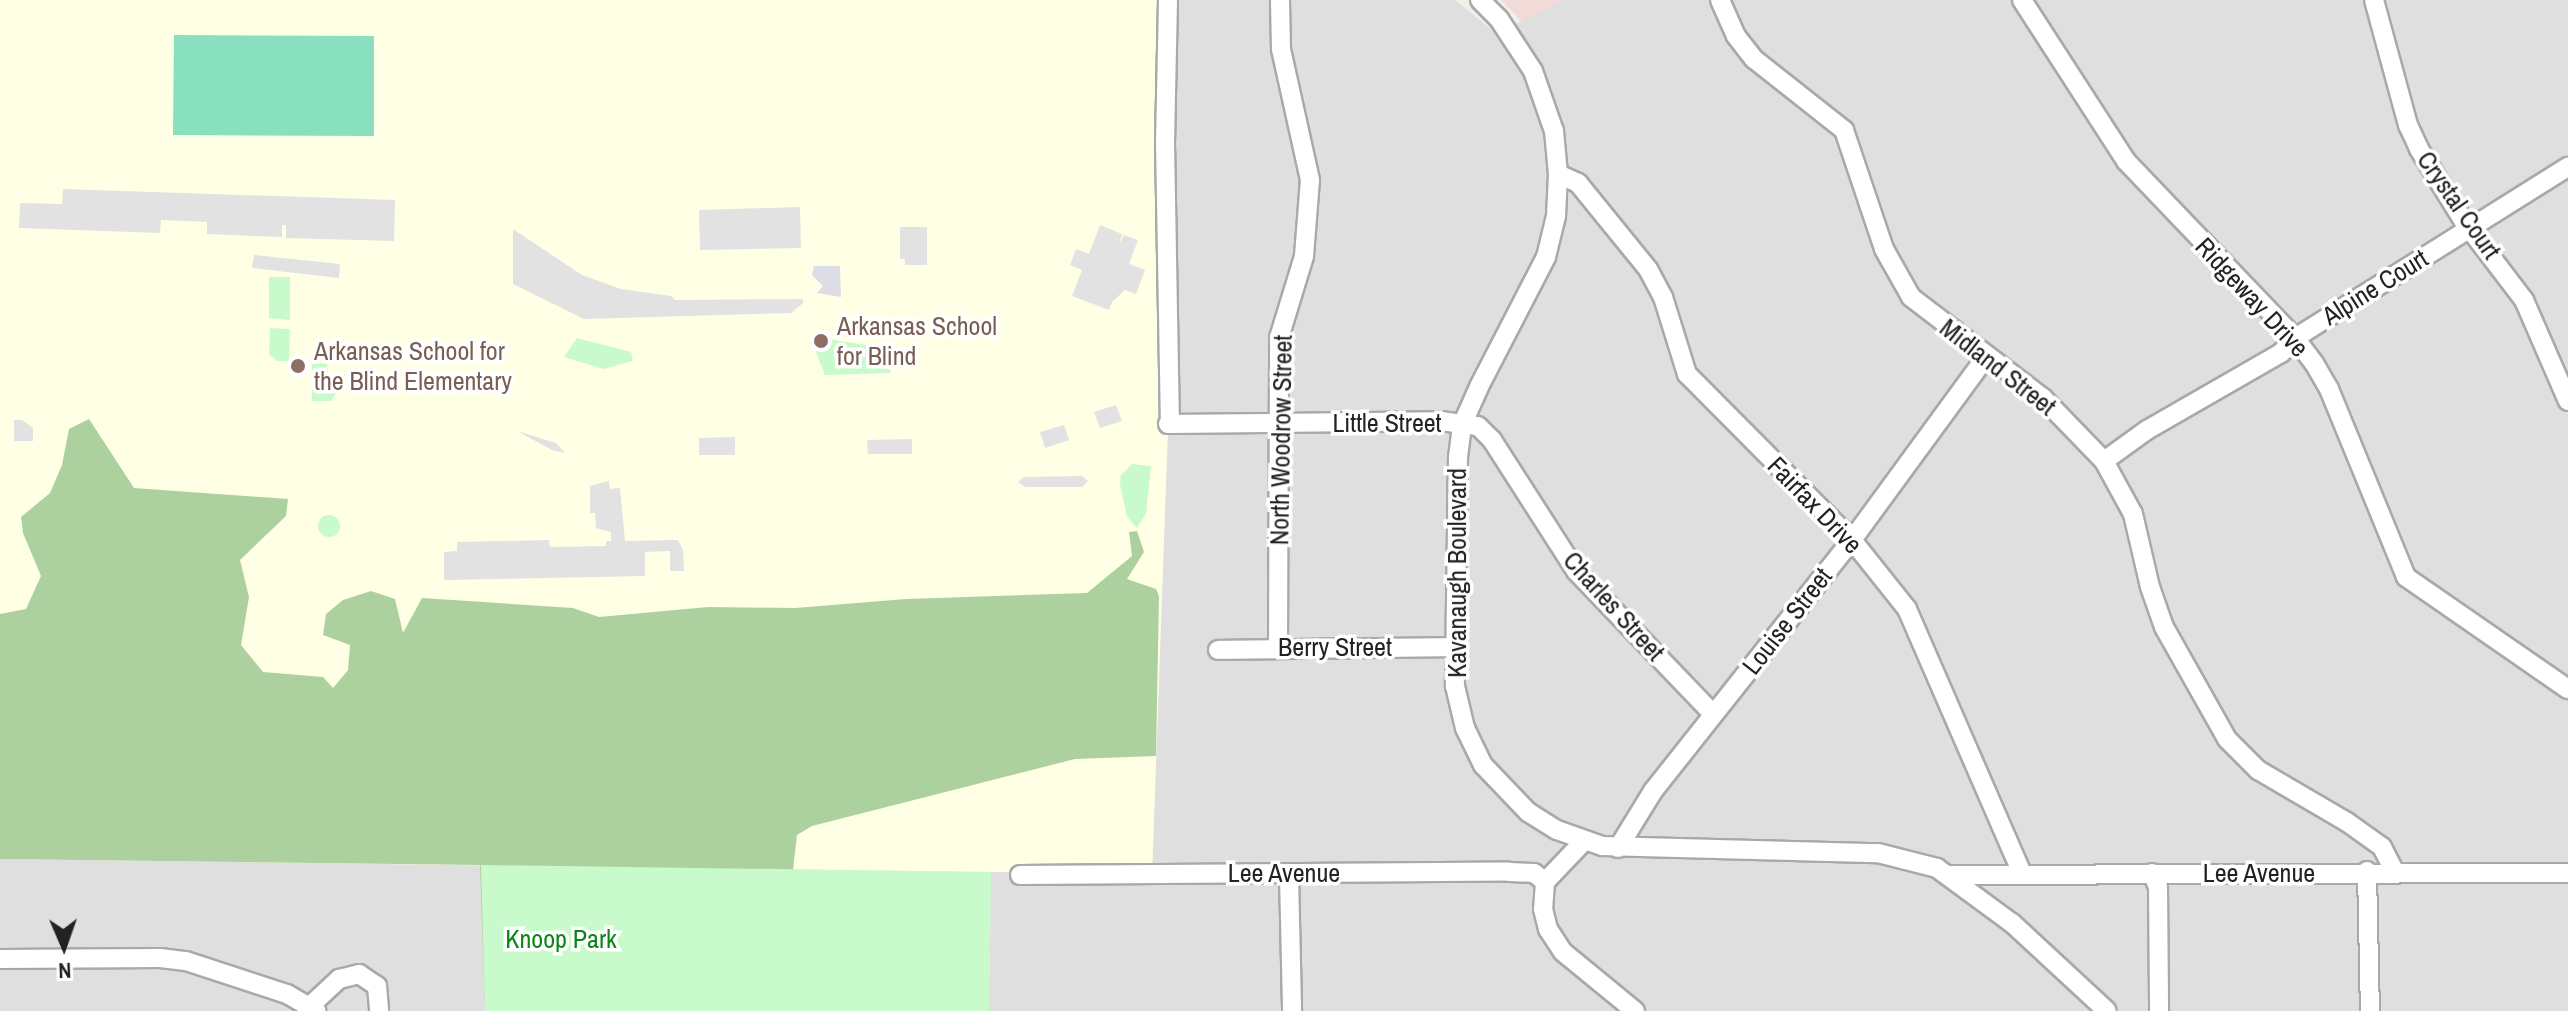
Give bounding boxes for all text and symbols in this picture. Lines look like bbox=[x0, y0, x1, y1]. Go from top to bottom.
street label: Crystal Court bbox=[2411, 145, 2507, 265]
street label: Ridgeway Drive bbox=[2189, 231, 2315, 363]
street label: Alpine Court bbox=[2316, 242, 2434, 332]
place label: Arkansas School for Blind bbox=[837, 310, 997, 372]
street label: Midland Street bbox=[1934, 312, 2062, 422]
marker: Arkansas School for Blind bbox=[812, 332, 830, 350]
street label: North Woodrow Street bbox=[1264, 334, 1298, 546]
place label: Arkansas School for the Blind Elementary bbox=[314, 335, 512, 396]
marker: Arkansas School for the Blind Elementary bbox=[289, 357, 307, 375]
street label: Little Street bbox=[1332, 407, 1442, 439]
street label: Fairfax Drive bbox=[1761, 450, 1869, 560]
street label: Kavanaugh Boulevard bbox=[1441, 468, 1473, 678]
street label: Charles Street bbox=[1557, 545, 1671, 667]
street label: Louise Street bbox=[1736, 561, 1838, 681]
street label: Berry Street bbox=[1278, 631, 1392, 663]
street label: Lee Avenue bbox=[1227, 857, 1341, 889]
street label: Lee Avenue bbox=[2202, 857, 2316, 889]
north arrow bbox=[24, 907, 104, 987]
park label: Knoop Park bbox=[505, 923, 617, 955]
text: N bbox=[58, 956, 72, 986]

